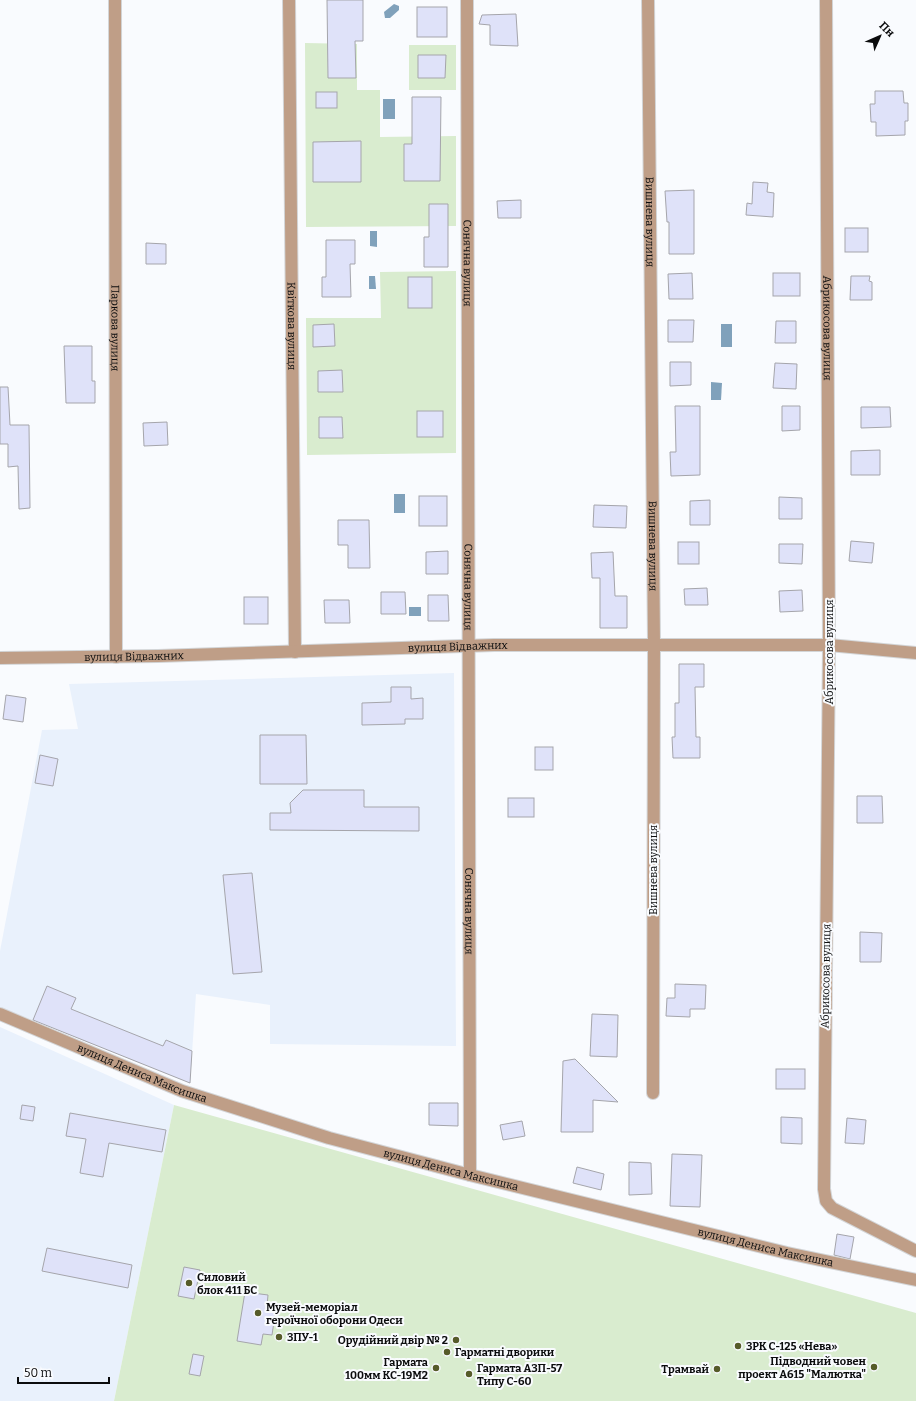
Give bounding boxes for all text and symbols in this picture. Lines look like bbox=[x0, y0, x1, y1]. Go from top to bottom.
north arrow bbox=[860, 16, 900, 56]
text: Пн bbox=[876, 19, 897, 40]
street label: Вишнева вулиця bbox=[643, 177, 657, 267]
street label: Сонячна вулиця bbox=[461, 219, 474, 307]
street label: Абрикосова вулиця bbox=[821, 275, 834, 381]
street label: Квіткова вулиця bbox=[285, 282, 299, 370]
street label: Паркова вулиця bbox=[109, 285, 122, 371]
street label: Вишнева вулиця bbox=[646, 501, 660, 591]
street label: Сонячна вулиця bbox=[462, 543, 475, 631]
street label: Абрикосова вулиця bbox=[823, 599, 836, 705]
street label: вулиця Відважних bbox=[408, 638, 508, 654]
street label: вулиця Відважних bbox=[84, 649, 184, 663]
street label: Вишнева вулиця bbox=[647, 825, 660, 915]
street label: Сонячна вулиця bbox=[463, 867, 476, 955]
street label: Абрикосова вулиця bbox=[819, 923, 833, 1029]
street label: вулиця Дениса Максишка bbox=[75, 1041, 209, 1105]
street label: вулиця Дениса Максишка bbox=[382, 1146, 520, 1193]
street label: вулиця Дениса Максишка bbox=[696, 1225, 835, 1269]
place label: Силовий блок 411 БС bbox=[197, 1271, 257, 1297]
marker: Силовий блок 411 БС bbox=[184, 1278, 194, 1288]
place label: Музей-меморіал героїчної оборони Одеси bbox=[266, 1301, 403, 1327]
marker: Музей-меморіал героїчної оборони Одеси bbox=[253, 1308, 263, 1318]
place label: ЗПУ-1 bbox=[287, 1331, 318, 1344]
marker: ЗПУ-1 bbox=[274, 1332, 284, 1342]
place label: Орудійний двір № 2 bbox=[338, 1334, 448, 1347]
marker: Орудійний двір № 2 bbox=[451, 1335, 461, 1345]
place label: ЗРК С-125 «Нева» bbox=[746, 1340, 838, 1353]
marker: ЗРК С-125 «Нева» bbox=[733, 1341, 743, 1351]
place label: Гарматні дворики bbox=[455, 1346, 555, 1359]
marker: Гарматні дворики bbox=[442, 1347, 452, 1357]
place label: Підводний човен проект А615 "Малютка" bbox=[738, 1355, 867, 1381]
place label: Гармата 100мм КС-19М2 bbox=[345, 1356, 429, 1382]
scale bar bbox=[18, 1359, 109, 1385]
place label: Гармата АЗП-57 Типу С-60 bbox=[477, 1362, 562, 1388]
marker: Підводний човен проект А615 "Малютка" bbox=[869, 1362, 879, 1372]
marker: Гармата 100мм КС-19М2 bbox=[431, 1363, 441, 1373]
place label: Трамвай bbox=[661, 1363, 710, 1376]
marker: Трамвай bbox=[712, 1364, 722, 1374]
text: 50 m bbox=[24, 1366, 53, 1380]
marker: Гармата АЗП-57 Типу С-60 bbox=[464, 1369, 474, 1379]

